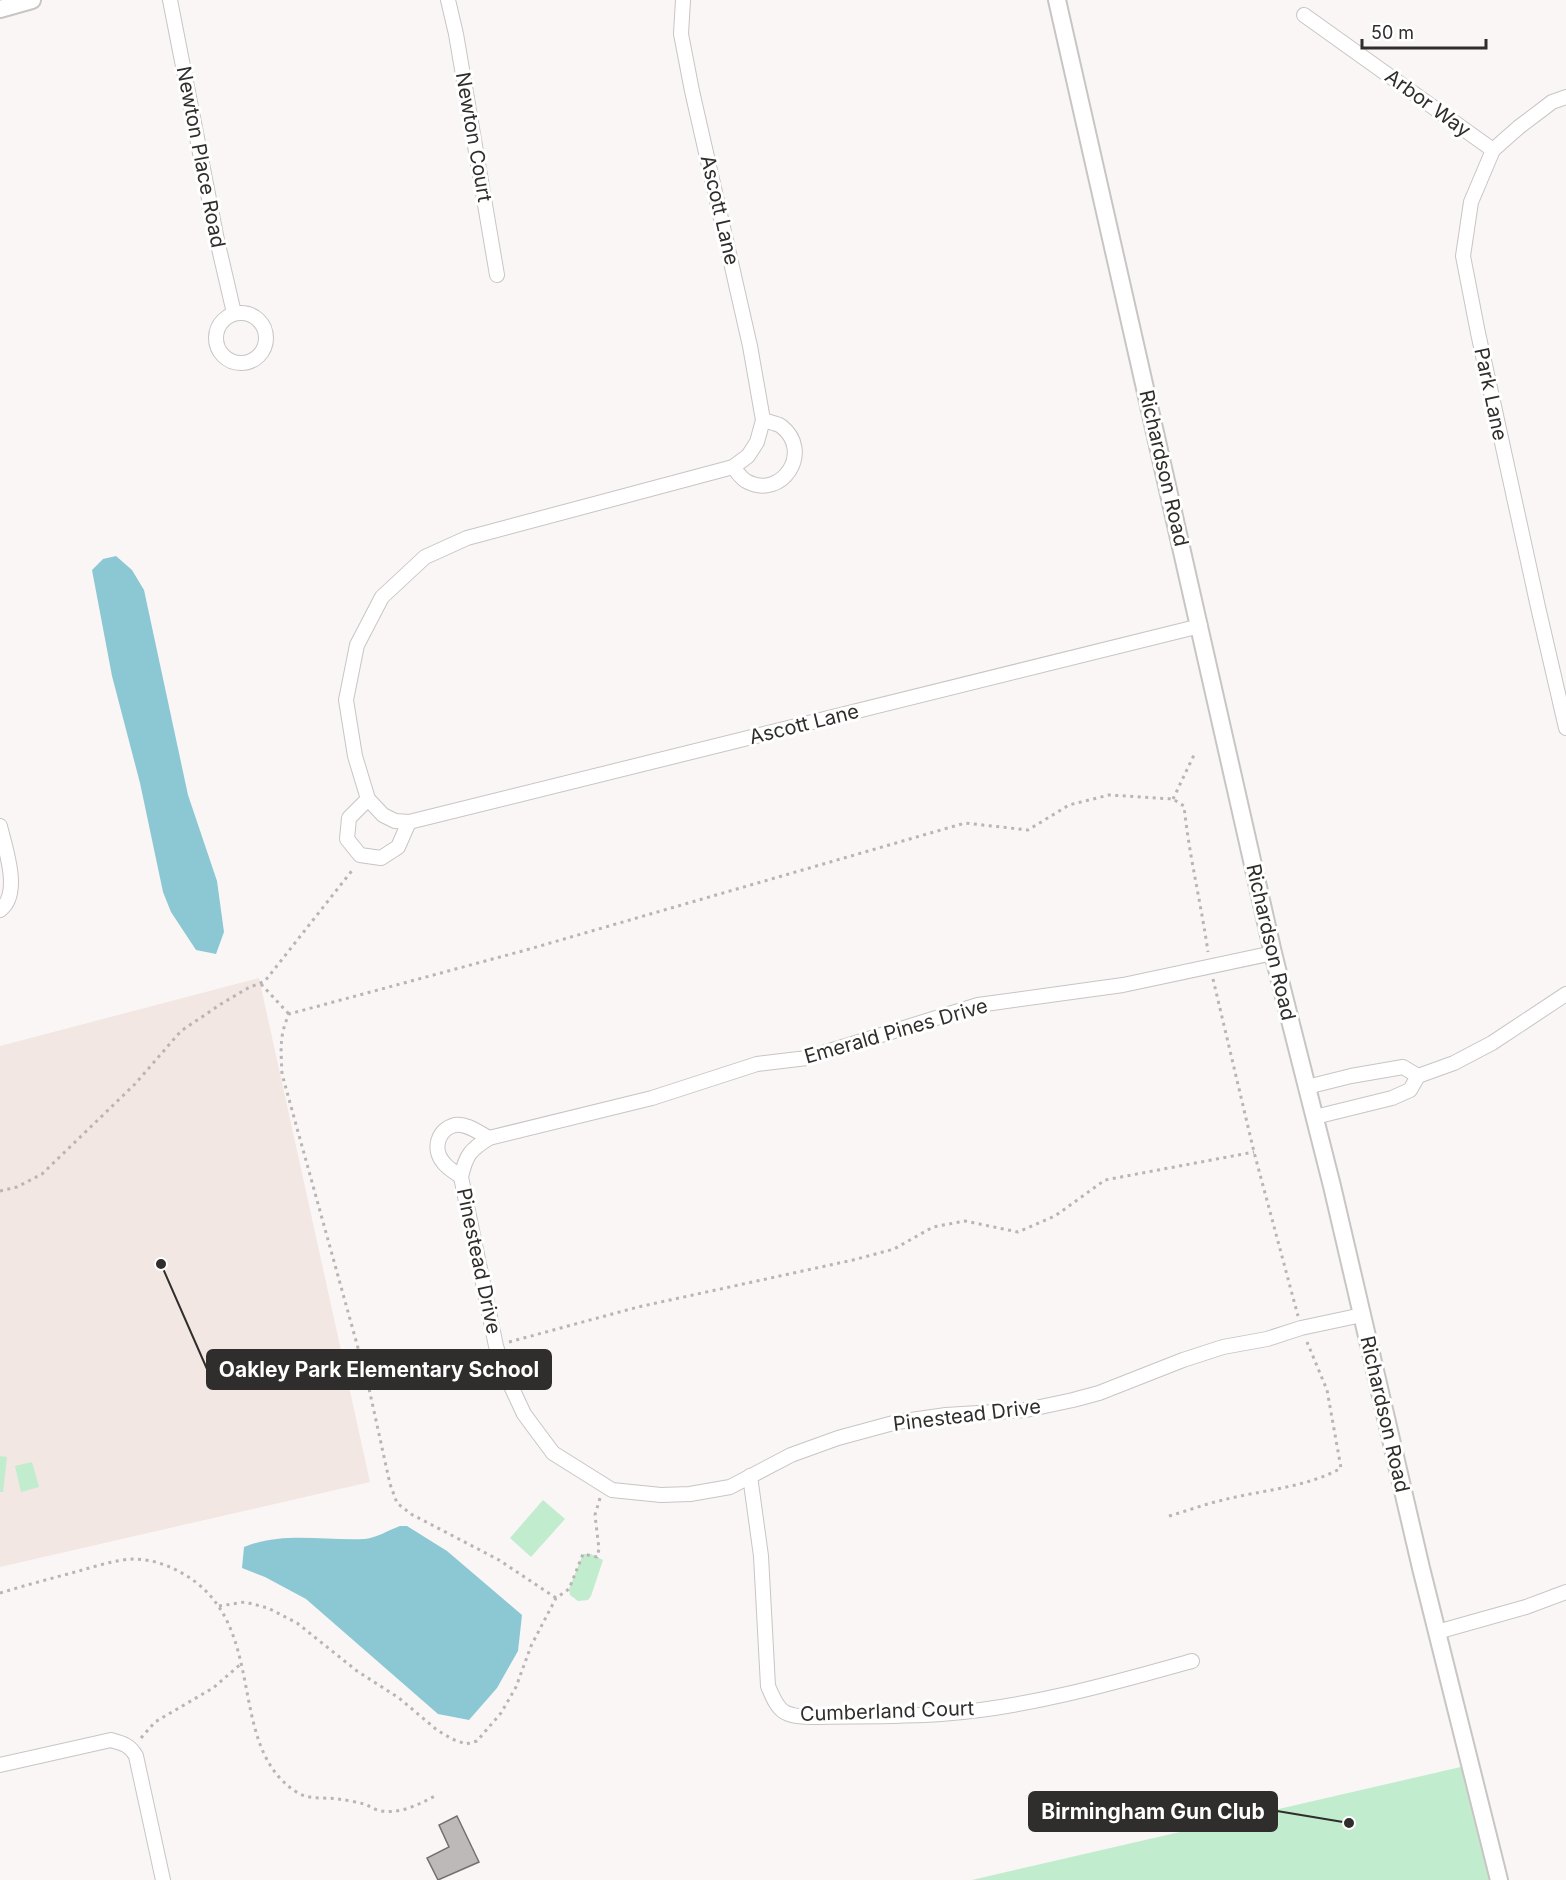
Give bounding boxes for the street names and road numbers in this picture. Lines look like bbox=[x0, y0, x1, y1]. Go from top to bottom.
street label: Newton Place Road bbox=[172, 64, 230, 250]
street label: Arbor Way bbox=[1381, 64, 1475, 142]
street label: Newton Court bbox=[451, 70, 497, 204]
street label: Ascott Lane bbox=[696, 153, 744, 267]
street label: Park Lane bbox=[1469, 345, 1513, 443]
street label: Richardson Road bbox=[1134, 387, 1194, 549]
street label: Ascott Lane bbox=[747, 699, 861, 749]
street label: Richardson Road bbox=[1241, 861, 1301, 1023]
street label: Emerald Pines Drive bbox=[802, 993, 990, 1069]
street label: Pinestead Drive bbox=[452, 1186, 506, 1336]
street label: Richardson Road bbox=[1355, 1333, 1415, 1495]
street label: Pinestead Drive bbox=[892, 1394, 1042, 1436]
street label: Cumberland Court bbox=[799, 1696, 975, 1726]

